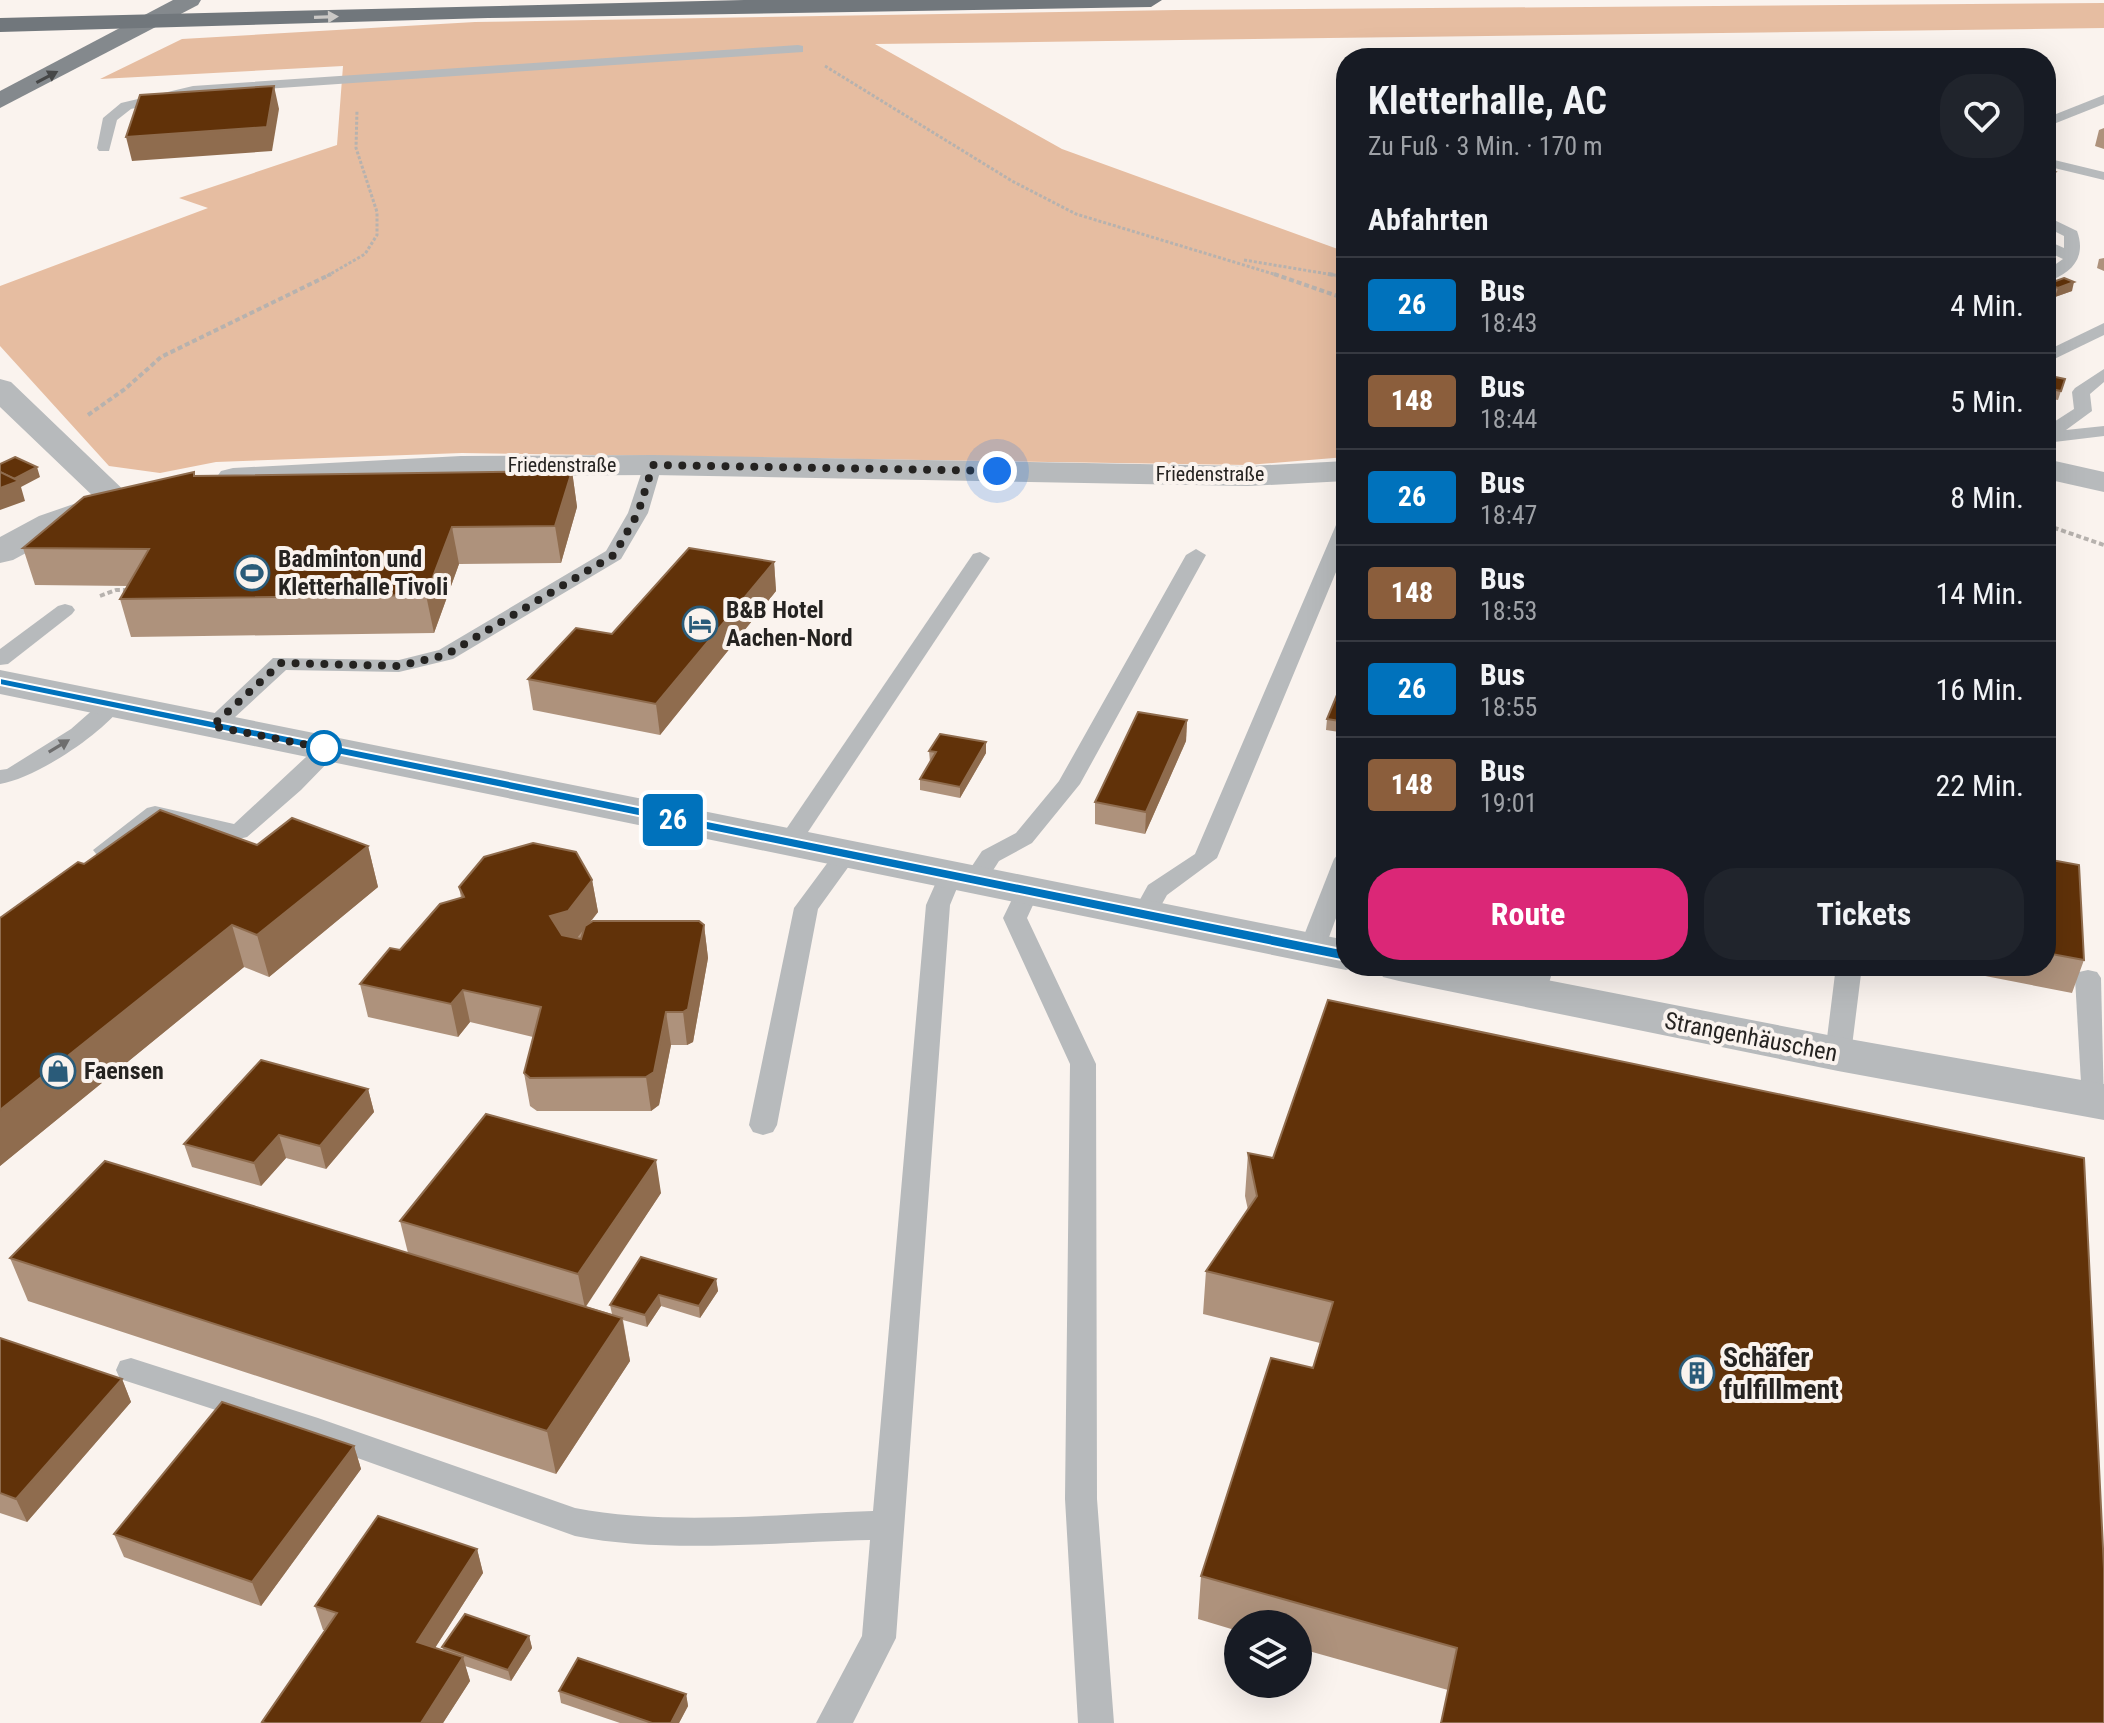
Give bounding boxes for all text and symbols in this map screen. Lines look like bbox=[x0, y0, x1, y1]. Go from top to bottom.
one-way arrow bbox=[314, 10, 339, 23]
one-way arrow bbox=[35, 70, 58, 83]
button: heart bbox=[1940, 74, 2024, 158]
text: Kletterhalle, AC bbox=[1368, 79, 1607, 123]
text: Zu Fuß · 3 Min. · 170 m bbox=[1368, 131, 1603, 161]
text: Abfahrten bbox=[1368, 202, 1488, 237]
text: Bus bbox=[1480, 273, 1525, 308]
text: 26 bbox=[1398, 288, 1426, 321]
text: 4 Min. bbox=[1950, 288, 2024, 323]
text: 18:43 bbox=[1480, 308, 1537, 338]
text: Bus bbox=[1480, 369, 1525, 404]
text: 148 bbox=[1391, 384, 1433, 417]
text: 5 Min. bbox=[1950, 384, 2024, 419]
text: 18:44 bbox=[1480, 404, 1537, 434]
your location bbox=[977, 451, 1017, 491]
street label: Friedenstraße bbox=[508, 453, 616, 477]
street label: Friedenstraße bbox=[1156, 462, 1264, 486]
text: Bus bbox=[1480, 465, 1525, 500]
text: 26 bbox=[1398, 480, 1426, 513]
text: 8 Min. bbox=[1950, 480, 2024, 515]
text: 18:47 bbox=[1480, 500, 1537, 530]
place label: Badminton und Kletterhalle Tivoli bbox=[278, 545, 448, 601]
sports icon: Badminton und Kletterhalle Tivoli bbox=[233, 554, 271, 592]
text: Bus bbox=[1480, 561, 1525, 596]
text: 148 bbox=[1391, 576, 1433, 609]
text: 14 Min. bbox=[1936, 576, 2024, 611]
place label: B&B Hotel Aachen-Nord bbox=[726, 596, 853, 652]
text: 18:53 bbox=[1480, 596, 1537, 626]
hotel icon: B&B Hotel Aachen-Nord bbox=[681, 605, 719, 643]
text: Bus bbox=[1480, 657, 1525, 692]
text: 26 bbox=[1398, 672, 1426, 705]
text: 16 Min. bbox=[1936, 672, 2024, 707]
text: 18:55 bbox=[1480, 692, 1537, 722]
unlabelled marker bbox=[307, 731, 341, 765]
one-way arrow bbox=[48, 740, 70, 754]
text: Bus bbox=[1480, 753, 1525, 788]
text: 148 bbox=[1391, 768, 1433, 801]
text: 22 Min. bbox=[1936, 768, 2024, 803]
text: 19:01 bbox=[1480, 788, 1537, 818]
line badge: 26 bbox=[637, 794, 709, 846]
text: 26 bbox=[659, 803, 687, 836]
button: Route bbox=[1368, 868, 1688, 960]
button: Tickets bbox=[1704, 868, 2024, 960]
street label: Strangenhäuschen bbox=[1662, 1007, 1840, 1067]
shop icon: Faensen bbox=[39, 1052, 77, 1090]
place label: Faensen bbox=[84, 1057, 164, 1085]
place label: Schäfer fulfillment bbox=[1723, 1341, 1839, 1406]
building icon: Schäfer fulfillment bbox=[1678, 1354, 1716, 1392]
map controls bbox=[1224, 1610, 1312, 1698]
button: layers bbox=[1224, 1610, 1312, 1698]

